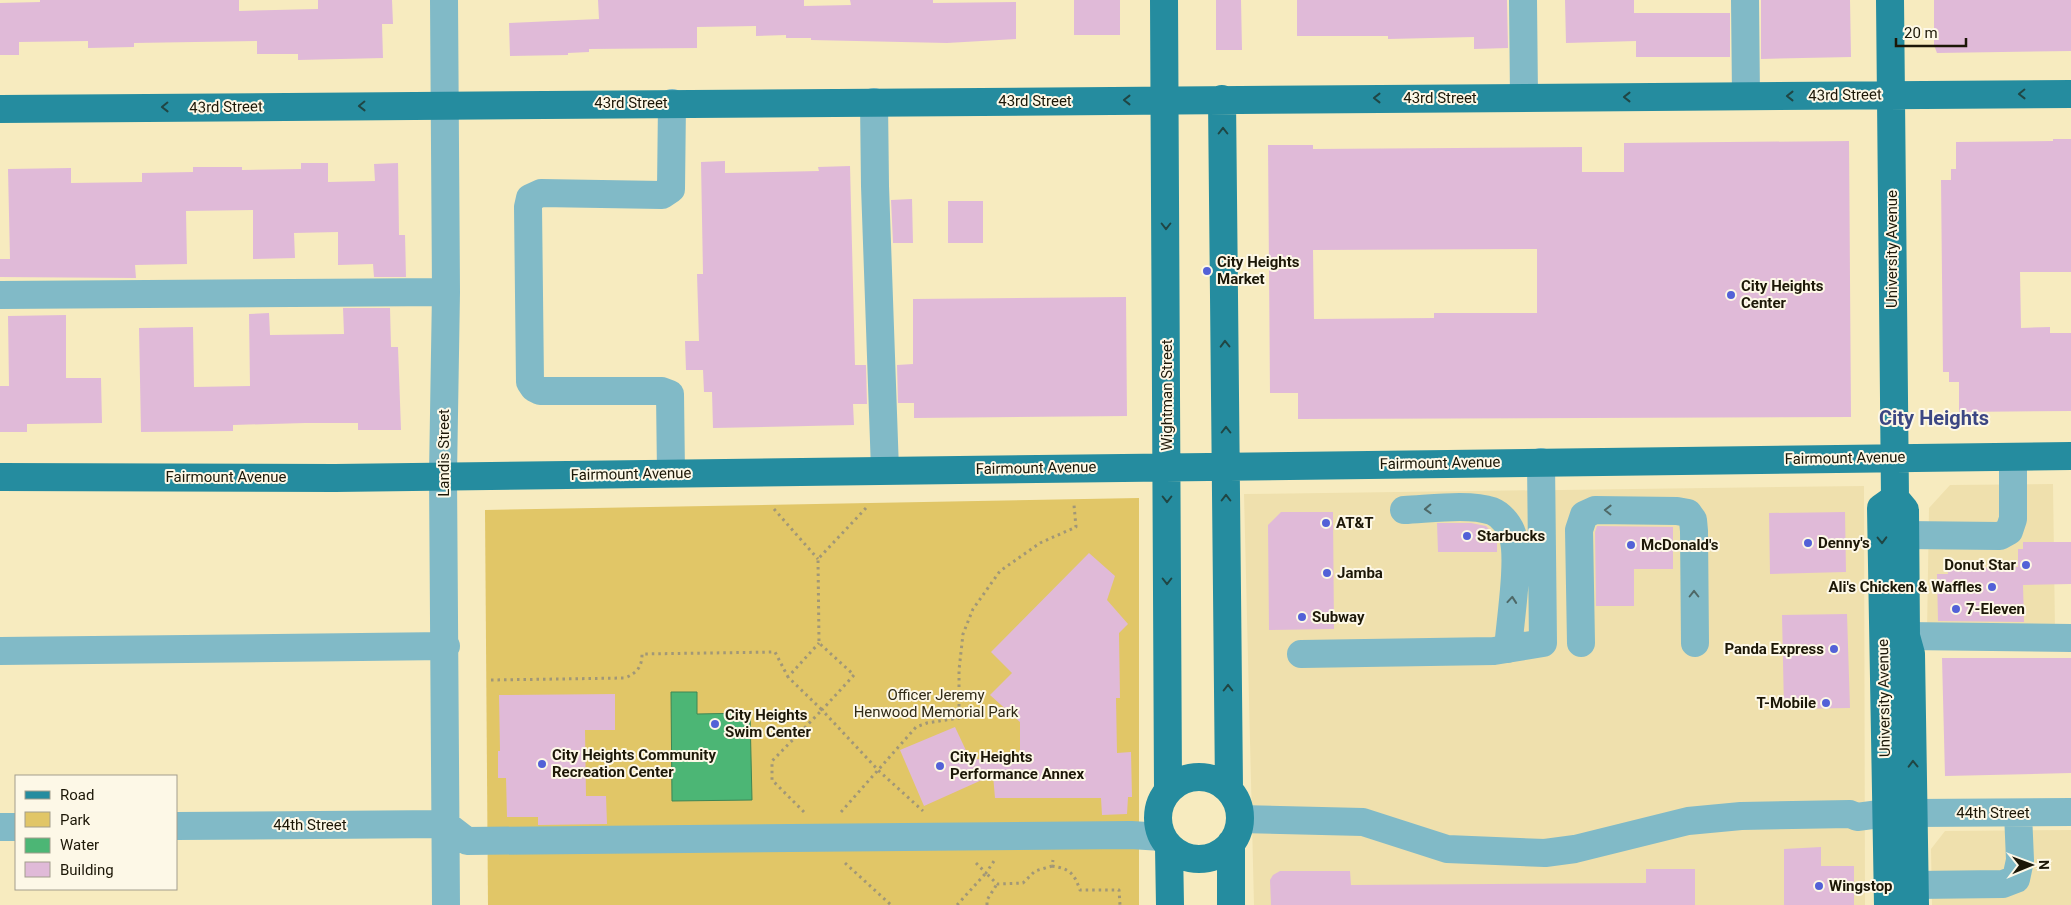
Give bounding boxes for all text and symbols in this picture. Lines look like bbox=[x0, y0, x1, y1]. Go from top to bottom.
scale bar bbox=[1896, 15, 1966, 47]
text: 20 m bbox=[1904, 24, 1938, 42]
street label: 43rd Street bbox=[1808, 85, 1882, 105]
street label: 43rd Street bbox=[1403, 89, 1477, 107]
one-way arrow bbox=[2018, 89, 2026, 99]
one-way arrow bbox=[1785, 91, 1793, 101]
street label: 43rd Street bbox=[998, 92, 1072, 110]
one-way arrow bbox=[1623, 92, 1630, 102]
one-way arrow bbox=[1373, 93, 1380, 103]
street label: 43rd Street bbox=[594, 94, 668, 112]
one-way arrow bbox=[1123, 95, 1130, 105]
street label: 43rd Street bbox=[189, 97, 263, 117]
one-way arrow bbox=[358, 100, 366, 111]
one-way arrow bbox=[161, 102, 168, 112]
one-way arrow bbox=[1218, 127, 1228, 135]
street label: University Avenue bbox=[1883, 190, 1901, 308]
one-way arrow bbox=[1161, 222, 1171, 230]
place label: City Heights Market bbox=[1217, 253, 1300, 288]
marker: City Heights Market bbox=[1201, 265, 1213, 277]
place label: City Heights Center bbox=[1741, 277, 1824, 312]
marker: City Heights Center bbox=[1725, 289, 1737, 301]
street label: Wightman Street bbox=[1158, 339, 1176, 451]
one-way arrow bbox=[1220, 340, 1230, 348]
district label: City Heights bbox=[1879, 406, 1989, 430]
street label: Landis Street bbox=[435, 409, 453, 497]
one-way arrow bbox=[1221, 425, 1231, 433]
street label: Fairmount Avenue bbox=[1784, 448, 1906, 468]
street label: Fairmount Avenue bbox=[1379, 453, 1501, 473]
street label: Fairmount Avenue bbox=[975, 458, 1097, 478]
street label: Fairmount Avenue bbox=[570, 464, 692, 484]
street label: Fairmount Avenue bbox=[166, 468, 286, 486]
one-way arrow bbox=[1221, 494, 1231, 502]
one-way arrow bbox=[1162, 496, 1172, 504]
one-way arrow bbox=[1424, 504, 1432, 514]
one-way arrow bbox=[1604, 505, 1612, 515]
place label: AT&T bbox=[1336, 514, 1374, 532]
marker: AT&T bbox=[1320, 517, 1332, 529]
place label: Starbucks bbox=[1477, 527, 1545, 545]
marker: Starbucks bbox=[1461, 530, 1473, 542]
place label: Denny's bbox=[1818, 534, 1870, 552]
place label: McDonald's bbox=[1641, 536, 1719, 554]
one-way arrow bbox=[1876, 536, 1887, 544]
marker: Denny's bbox=[1802, 537, 1814, 549]
marker: McDonald's bbox=[1625, 539, 1637, 551]
place label: Donut Star bbox=[1944, 556, 2016, 574]
marker: Donut Star bbox=[2020, 559, 2032, 571]
place label: Jamba bbox=[1337, 564, 1383, 582]
marker: Jamba bbox=[1321, 567, 1333, 579]
one-way arrow bbox=[1162, 577, 1172, 585]
place label: Ali's Chicken & Waffles bbox=[1828, 578, 1982, 596]
marker: Ali's Chicken & Waffles bbox=[1986, 581, 1998, 593]
one-way arrow bbox=[1689, 590, 1699, 598]
one-way arrow bbox=[1506, 596, 1517, 604]
place label: 7-Eleven bbox=[1966, 600, 2025, 618]
marker: 7-Eleven bbox=[1950, 603, 1962, 615]
place label: Subway bbox=[1312, 608, 1365, 626]
marker: Subway bbox=[1296, 611, 1308, 623]
street label: University Avenue bbox=[1874, 639, 1894, 757]
place label: Panda Express bbox=[1724, 640, 1824, 658]
marker: Panda Express bbox=[1828, 643, 1840, 655]
one-way arrow bbox=[1223, 683, 1233, 691]
park label: Officer Jeremy Henwood Memorial Park bbox=[854, 686, 1019, 721]
place label: T-Mobile bbox=[1757, 694, 1816, 712]
marker: T-Mobile bbox=[1820, 697, 1832, 709]
place label: City Heights Swim Center bbox=[725, 706, 811, 741]
marker: City Heights Swim Center bbox=[709, 718, 721, 730]
place label: City Heights Community Recreation Center bbox=[552, 746, 716, 781]
place label: City Heights Performance Annex bbox=[950, 748, 1084, 783]
marker: City Heights Community Recreation Center bbox=[536, 758, 548, 770]
marker: City Heights Performance Annex bbox=[934, 760, 946, 772]
one-way arrow bbox=[1907, 760, 1918, 768]
legend bbox=[15, 775, 178, 890]
text: Road bbox=[60, 786, 94, 804]
street label: 44th Street bbox=[1956, 804, 2030, 822]
text: Park bbox=[60, 811, 91, 829]
street label: 44th Street bbox=[273, 816, 347, 834]
text: Water bbox=[60, 836, 99, 854]
north arrow bbox=[2006, 840, 2056, 890]
text: N bbox=[2036, 860, 2052, 870]
text: Building bbox=[60, 861, 114, 879]
place label: Wingstop bbox=[1829, 877, 1893, 895]
marker: Wingstop bbox=[1813, 880, 1825, 892]

